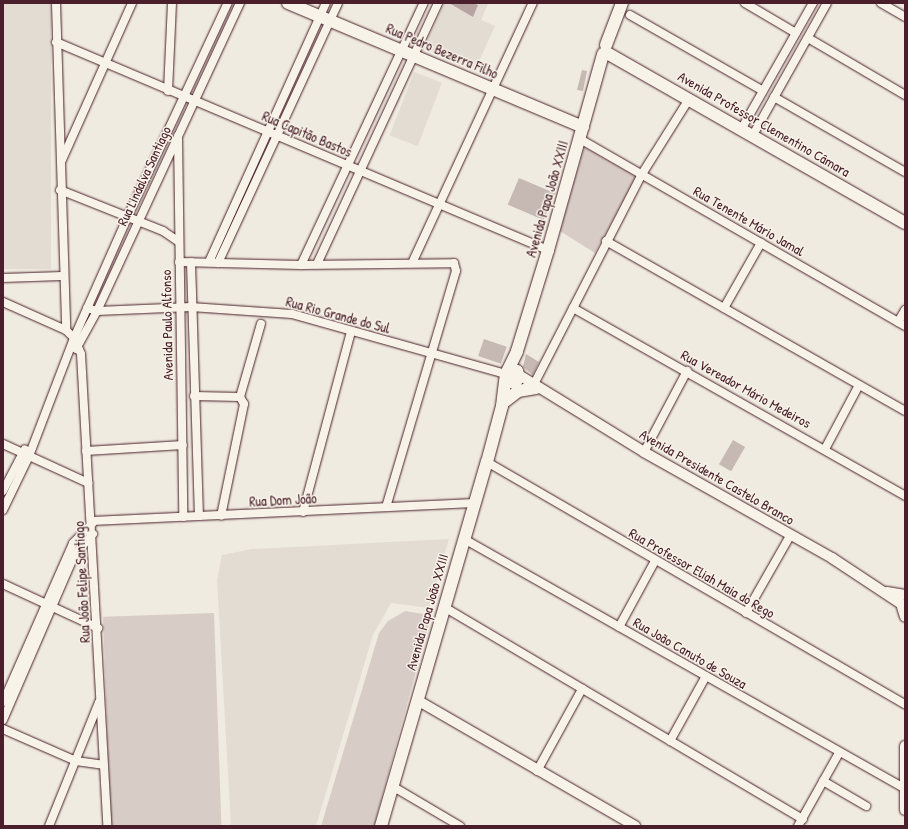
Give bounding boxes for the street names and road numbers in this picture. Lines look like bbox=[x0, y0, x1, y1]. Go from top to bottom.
street label: Rua Pedro Bezerra Filho bbox=[383, 20, 501, 82]
street label: Avenida Professor Clementino Câmara bbox=[675, 68, 853, 180]
street label: Rua Capitão Bastos bbox=[260, 108, 354, 160]
street label: Rua Lindalva Santiago bbox=[114, 124, 174, 228]
street label: Avenida Papa João XXIII bbox=[522, 139, 572, 259]
street label: Rua Tenente Mário Jamal bbox=[691, 182, 807, 260]
street label: Avenida Paulo Alfonso bbox=[158, 270, 176, 380]
street label: Rua Rio Grande do Sul bbox=[284, 293, 392, 337]
street label: Rua Vereador Mário Medeiros bbox=[678, 346, 814, 432]
street label: Avenida Presidente Castelo Branco bbox=[637, 426, 797, 528]
street label: Rua Dom João bbox=[249, 490, 317, 510]
street label: Rua João Felipe Santiago bbox=[70, 521, 94, 643]
street label: Rua Professor Eliah Maia do Rego bbox=[626, 524, 778, 622]
street label: Avenida Papa João XXIII bbox=[402, 552, 452, 672]
street label: Rua João Canuto de Souza bbox=[630, 614, 750, 692]

